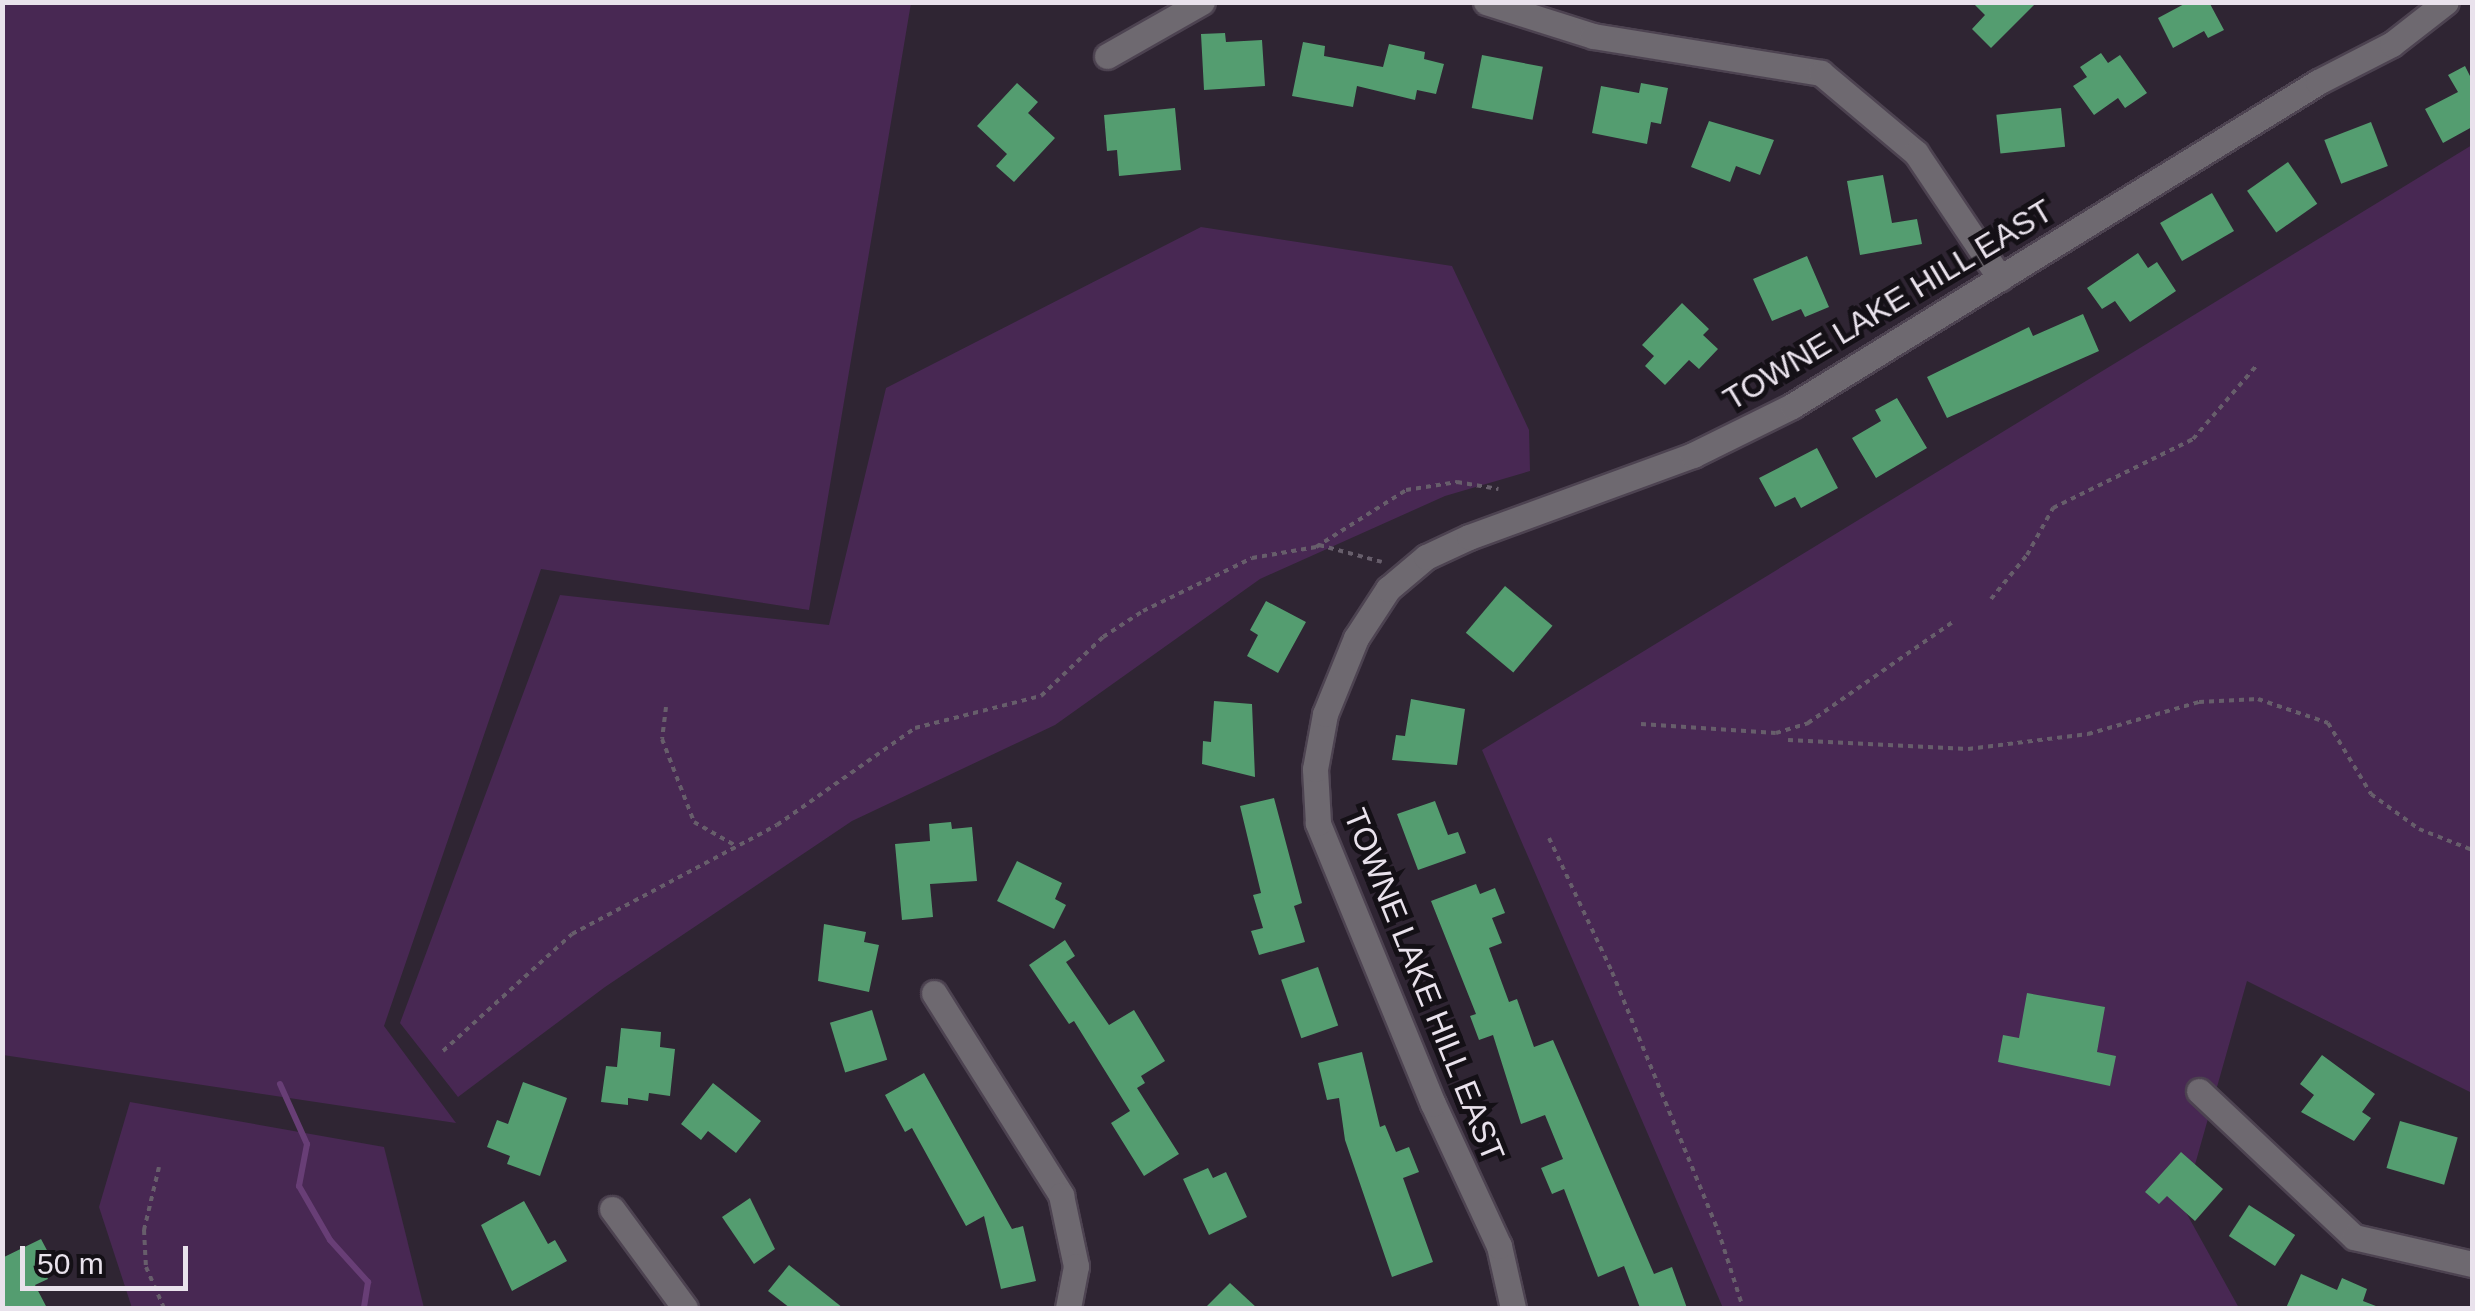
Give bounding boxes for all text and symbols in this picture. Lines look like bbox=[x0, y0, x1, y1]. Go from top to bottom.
street label: TOWNE LAKE HILL EAST bbox=[1716, 191, 2060, 419]
street label: TOWNE LAKE HILL EAST bbox=[1335, 802, 1513, 1168]
scale bar bbox=[25, 1226, 192, 1288]
text: 50 m bbox=[37, 1247, 104, 1280]

